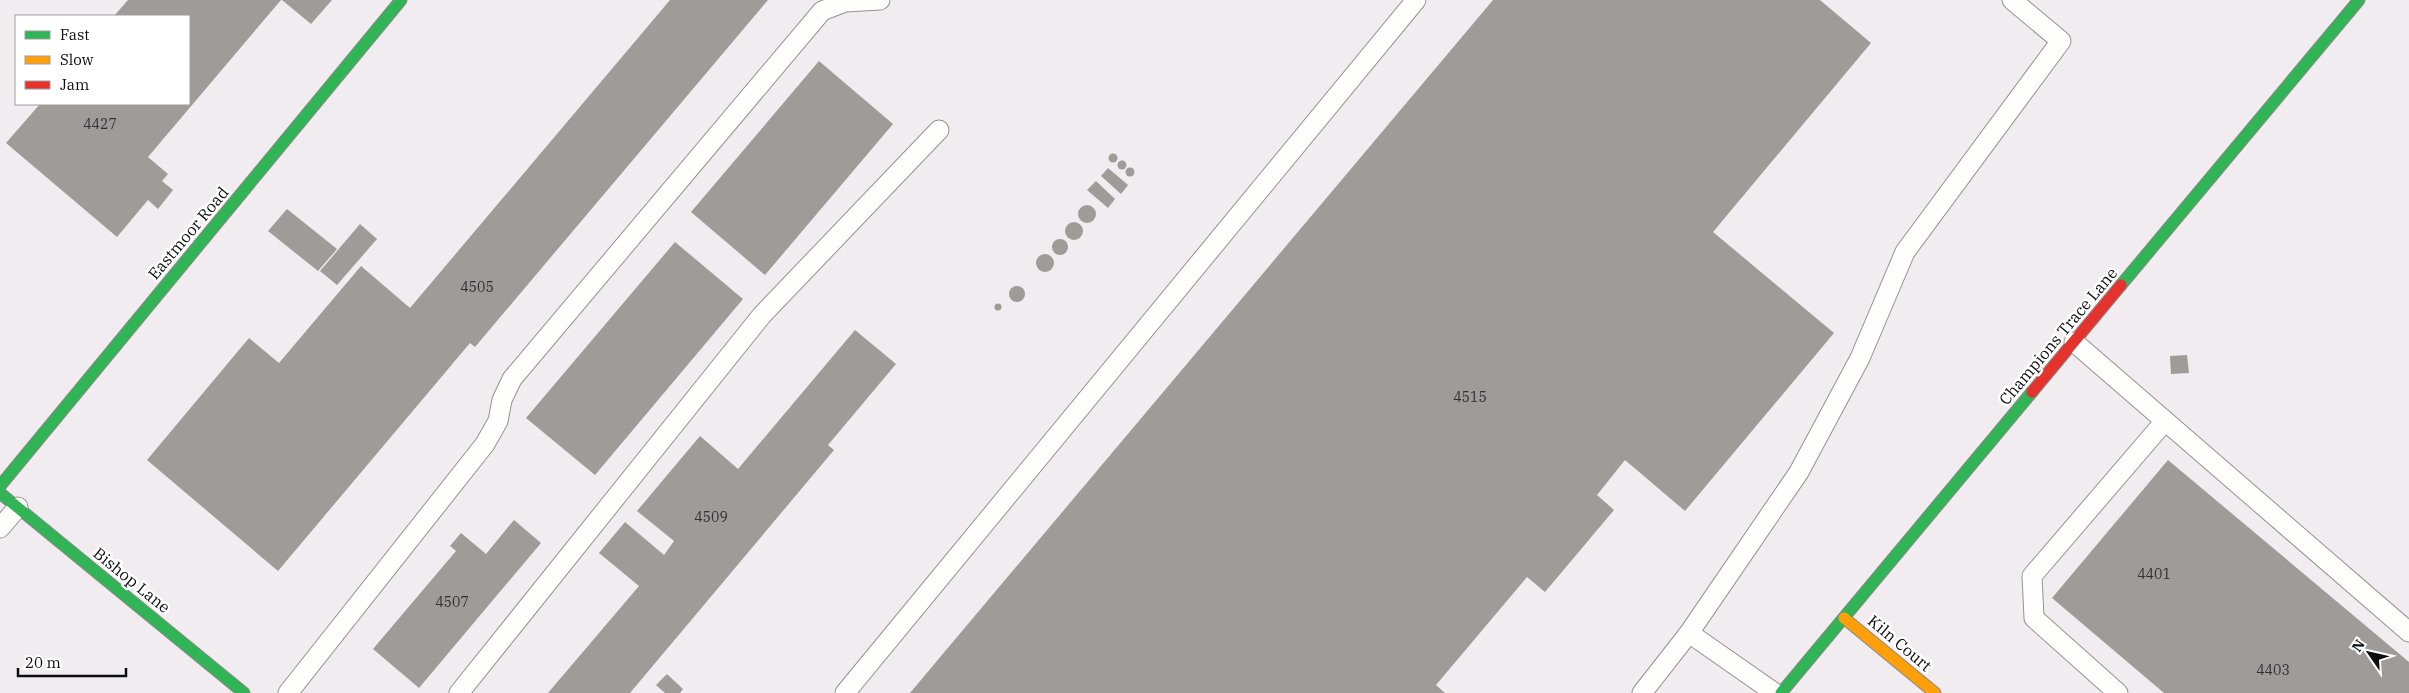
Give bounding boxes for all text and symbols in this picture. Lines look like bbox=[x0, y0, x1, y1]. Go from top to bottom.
legend bbox=[15, 15, 190, 105]
text: Fast bbox=[60, 25, 90, 44]
text: Slow bbox=[60, 50, 94, 69]
text: Jam bbox=[60, 75, 89, 94]
house number: 4427 bbox=[83, 115, 117, 133]
street label: Eastmoor Road bbox=[143, 182, 233, 283]
street label: Champions Trace Lane bbox=[1995, 263, 2121, 409]
house number: 4505 bbox=[460, 278, 494, 296]
house number: 4515 bbox=[1453, 388, 1487, 406]
house number: 4509 bbox=[694, 508, 728, 526]
street label: Bishop Lane bbox=[90, 543, 174, 617]
house number: 4401 bbox=[2137, 565, 2171, 583]
house number: 4507 bbox=[435, 593, 469, 611]
street label: Kiln Court bbox=[1864, 611, 1936, 676]
north arrow bbox=[2344, 628, 2394, 678]
text: N bbox=[2348, 636, 2369, 655]
scale bar bbox=[18, 646, 125, 678]
text: 20 m bbox=[25, 653, 61, 672]
house number: 4403 bbox=[2256, 661, 2290, 679]

